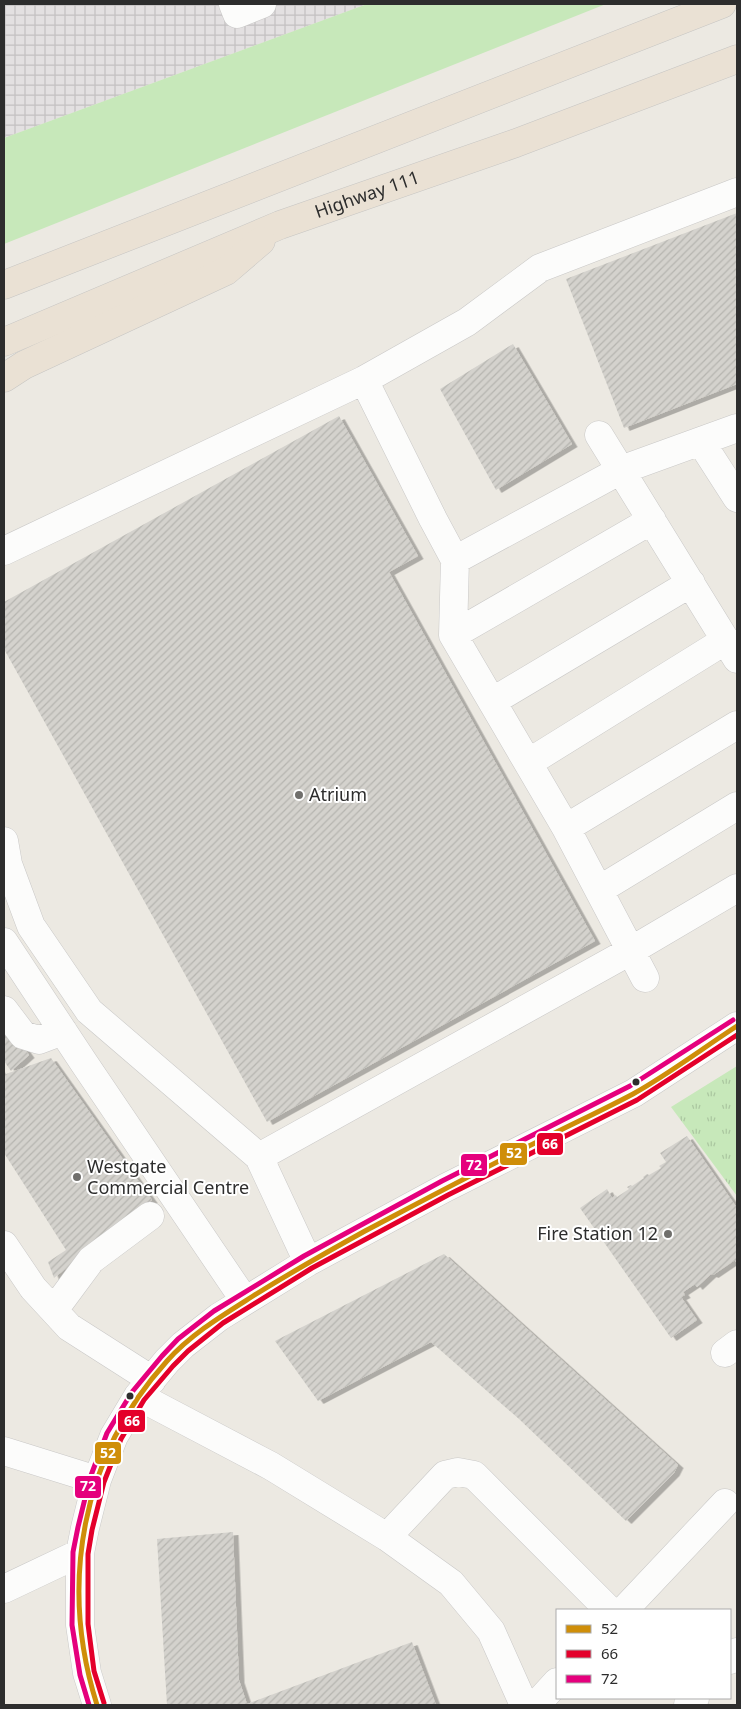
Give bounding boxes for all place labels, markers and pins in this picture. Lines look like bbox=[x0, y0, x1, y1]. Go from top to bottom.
place label: Atrium bbox=[309, 782, 367, 806]
marker: Atrium bbox=[293, 789, 305, 801]
unlabelled marker bbox=[631, 1077, 641, 1087]
place label: Westgate Commercial Centre bbox=[87, 1154, 249, 1199]
marker: Westgate Commercial Centre bbox=[71, 1171, 83, 1183]
place label: Fire Station 12 bbox=[537, 1221, 658, 1245]
marker: Fire Station 12 bbox=[662, 1228, 674, 1240]
unlabelled marker bbox=[125, 1391, 135, 1401]

